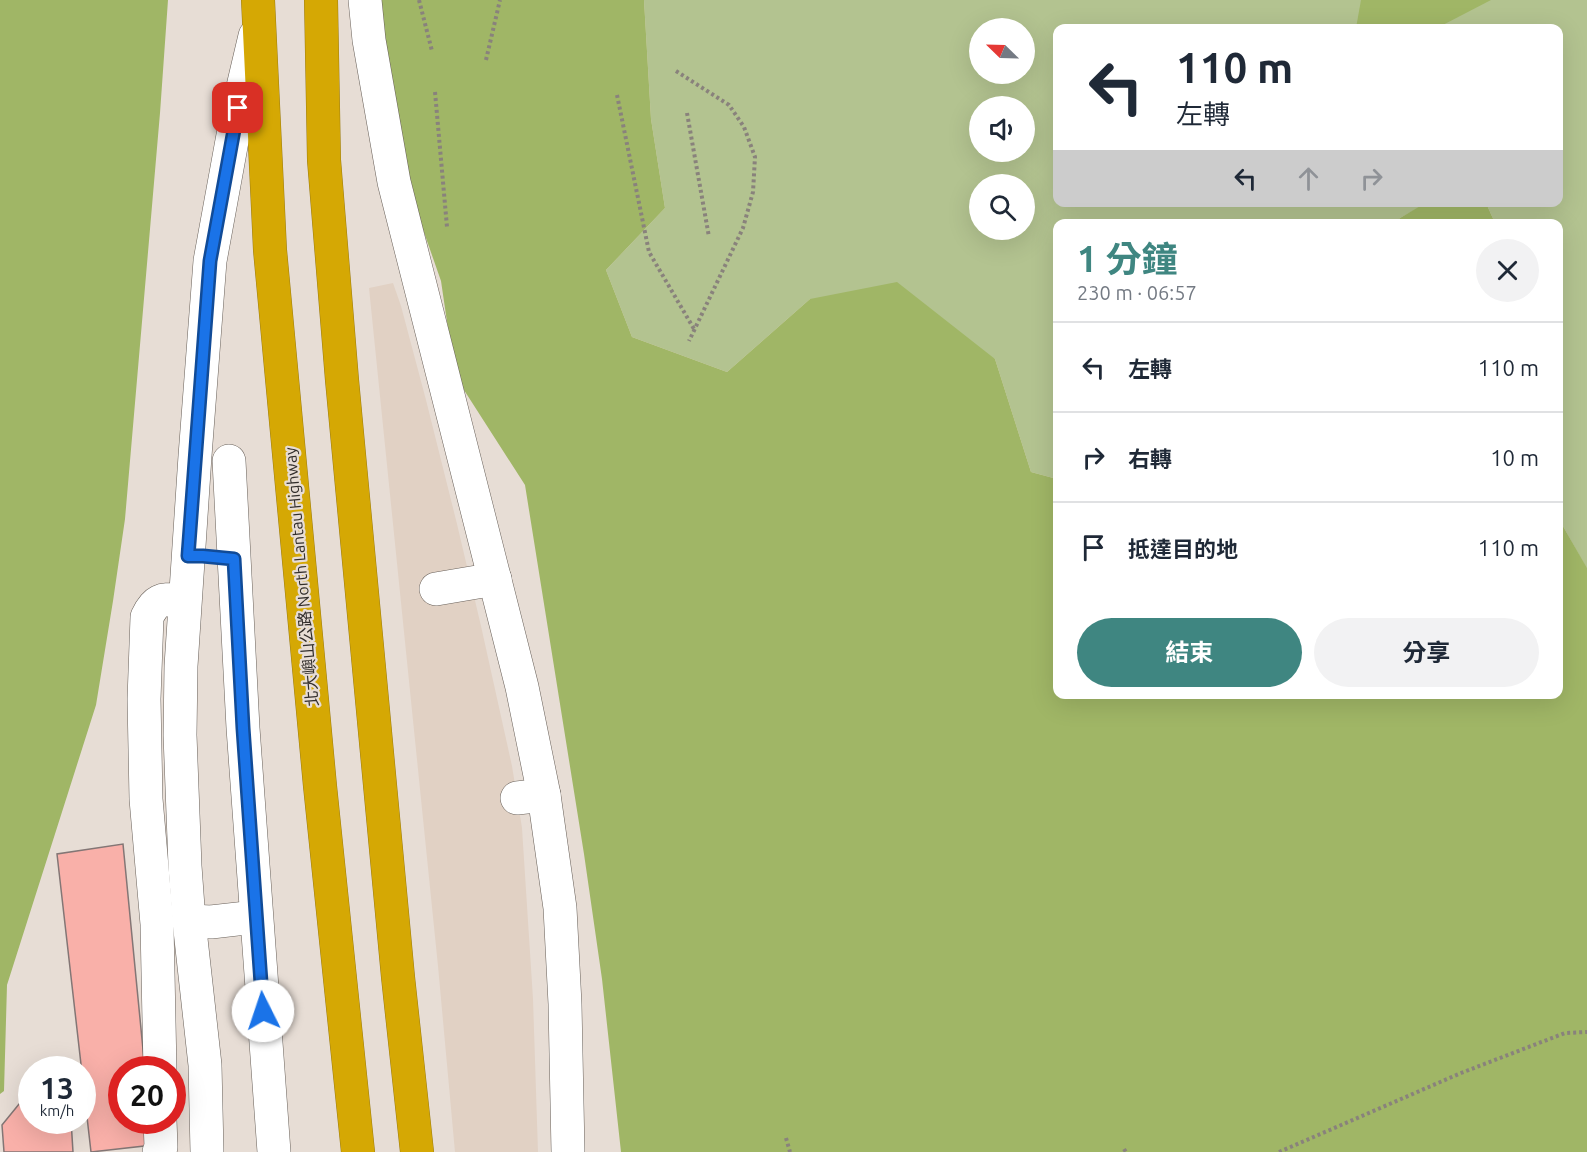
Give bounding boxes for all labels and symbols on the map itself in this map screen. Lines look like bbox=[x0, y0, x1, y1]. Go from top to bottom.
north arrow bbox=[969, 18, 1035, 84]
pin bbox=[212, 82, 263, 133]
street label: 北大嶼山公路 North Lantau Highway bbox=[281, 446, 321, 707]
position arrow bbox=[231, 979, 295, 1043]
speed limit sign: 20 bbox=[108, 1056, 186, 1134]

